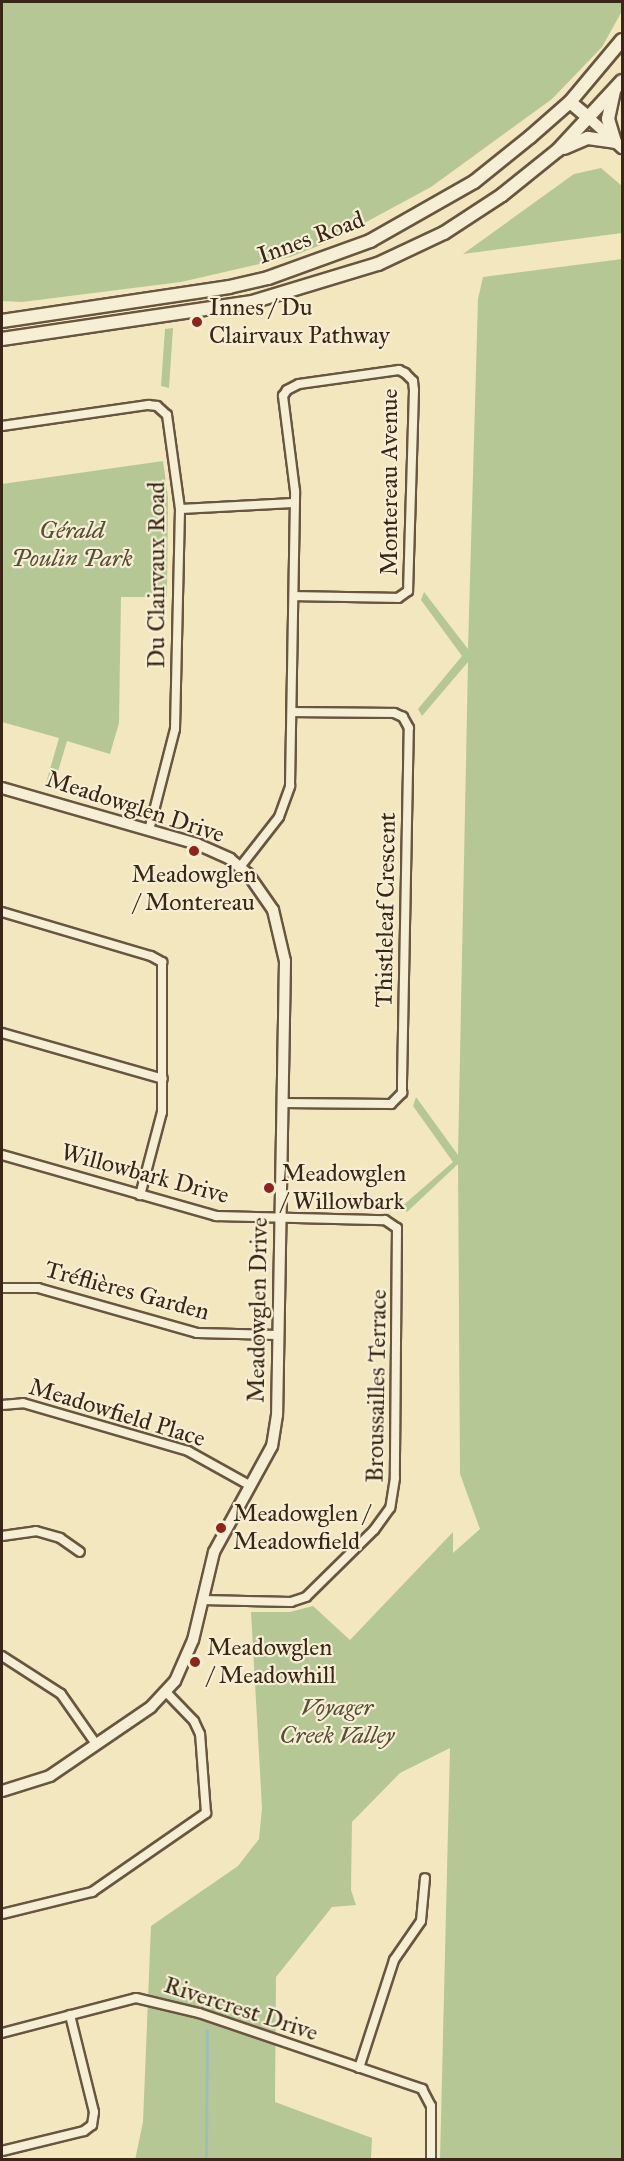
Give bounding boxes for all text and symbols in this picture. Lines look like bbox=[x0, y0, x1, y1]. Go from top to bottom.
street label: Innes Road bbox=[254, 205, 368, 271]
place label: Innes / Du Clairvaux Pathway bbox=[209, 294, 390, 350]
marker: Innes / Du Clairvaux Pathway bbox=[190, 315, 204, 329]
street label: Montereau Avenue bbox=[376, 388, 404, 576]
street label: Du Clairvaux Road bbox=[143, 481, 171, 669]
park label: Gérald Poulin Park bbox=[11, 517, 133, 573]
street label: Meadowglen Drive bbox=[42, 765, 228, 849]
street label: Thistleleaf Crescent bbox=[370, 812, 402, 1008]
marker: Meadowglen / Montereau bbox=[187, 844, 201, 858]
place label: Meadowglen / Montereau bbox=[131, 861, 257, 917]
street label: Willowbark Drive bbox=[58, 1138, 232, 1210]
place label: Meadowglen / Willowbark bbox=[281, 1160, 406, 1216]
marker: Meadowglen / Willowbark bbox=[262, 1181, 276, 1195]
street label: Meadowglen Drive bbox=[242, 1217, 274, 1403]
street label: Tréflières Garden bbox=[42, 1255, 212, 1327]
street label: Broussailles Terrace bbox=[361, 1289, 393, 1483]
street label: Meadowfield Place bbox=[25, 1373, 209, 1453]
place label: Meadowglen / Meadowfield bbox=[233, 1500, 370, 1556]
marker: Meadowglen / Meadowfield bbox=[214, 1521, 228, 1535]
place label: Meadowglen / Meadowhill bbox=[207, 1634, 336, 1690]
marker: Meadowglen / Meadowhill bbox=[188, 1655, 202, 1669]
park label: Voyager Creek Valley bbox=[280, 1694, 394, 1750]
street label: Rivercrest Drive bbox=[160, 1971, 322, 2047]

